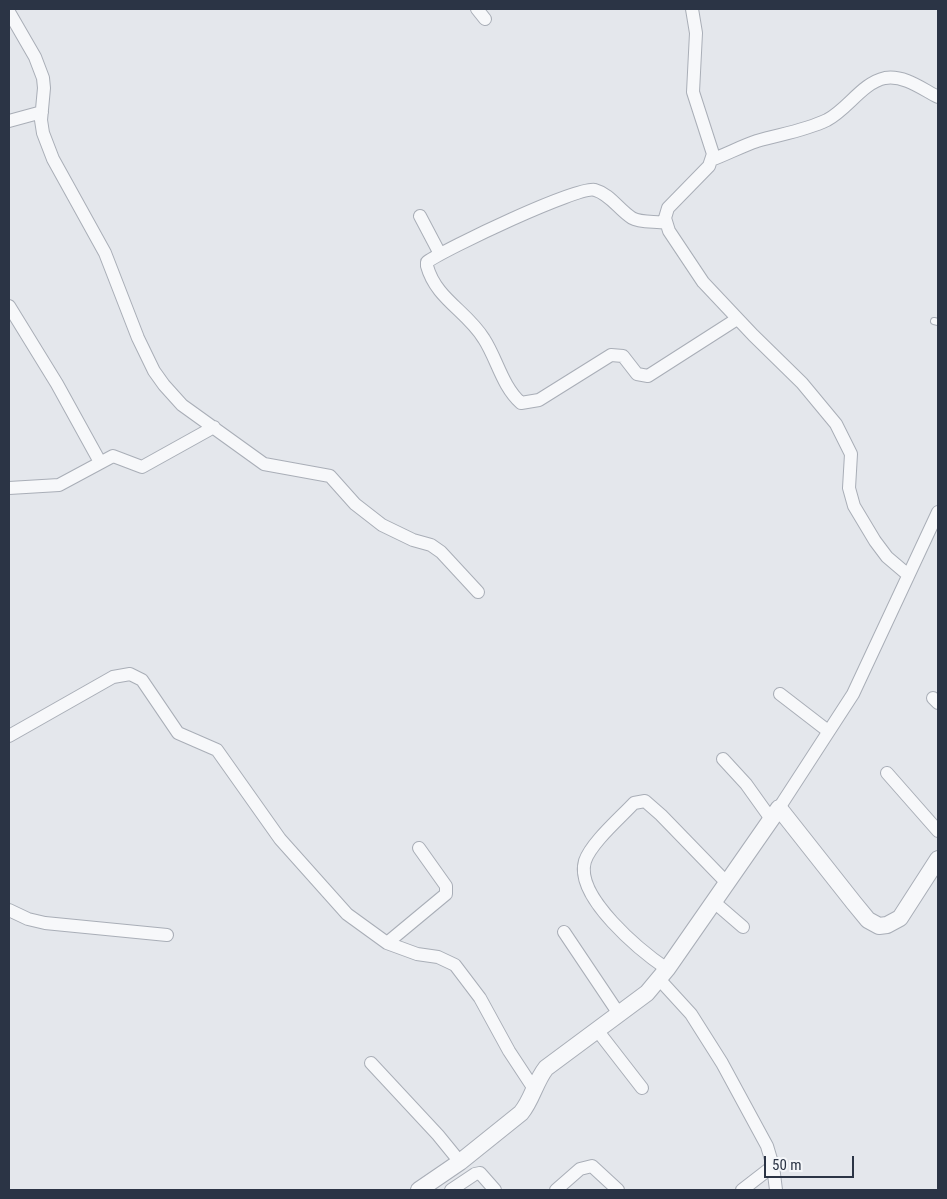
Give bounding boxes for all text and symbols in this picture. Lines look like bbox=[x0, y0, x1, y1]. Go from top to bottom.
scale bar bbox=[767, 1146, 857, 1178]
text: 50 m bbox=[772, 1156, 802, 1174]

